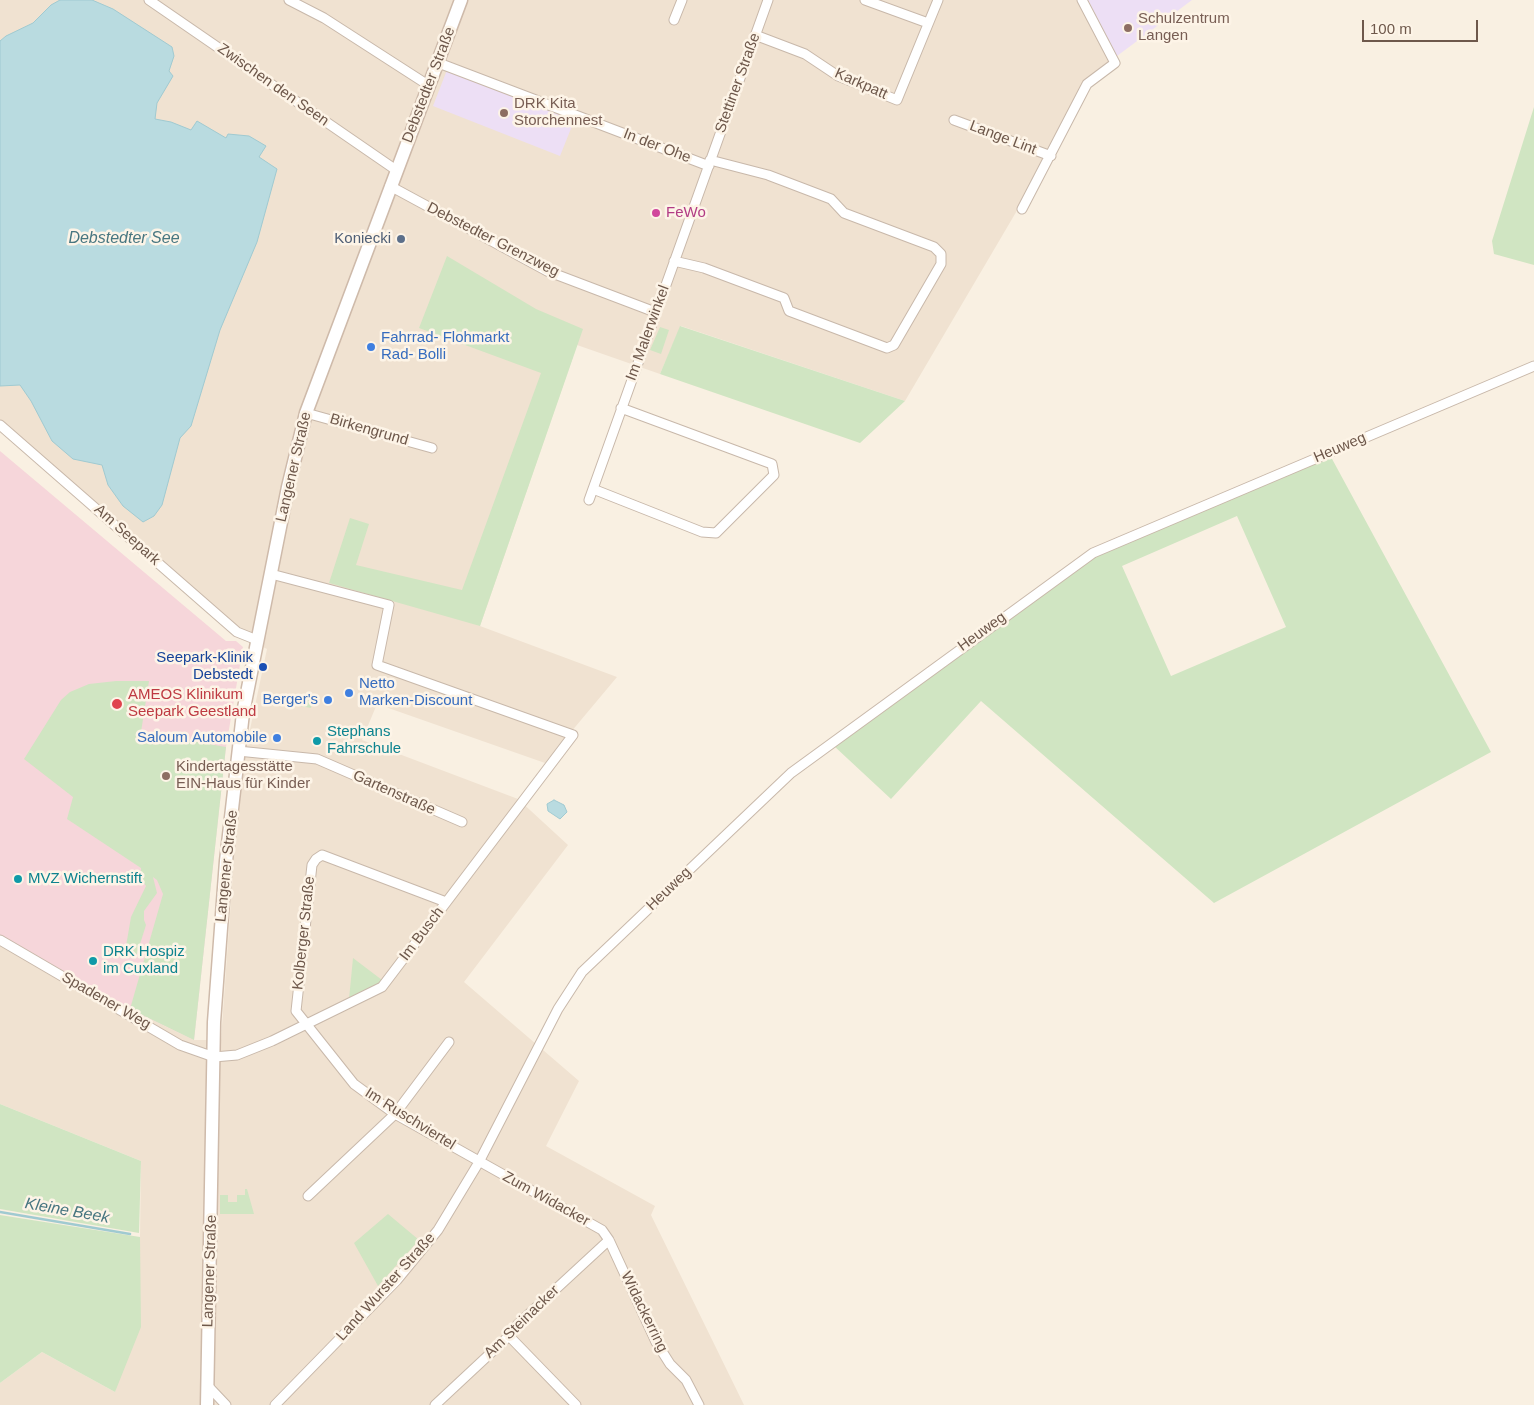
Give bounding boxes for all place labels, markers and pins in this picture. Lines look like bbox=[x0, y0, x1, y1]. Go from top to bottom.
place label: Schulzentrum Langen bbox=[1138, 10, 1230, 45]
marker: Schulzentrum Langen bbox=[1122, 22, 1134, 34]
place label: DRK Kita Storchennest bbox=[514, 95, 602, 130]
marker: DRK Kita Storchennest bbox=[498, 107, 510, 119]
place label: FeWo bbox=[666, 204, 706, 222]
marker: FeWo bbox=[650, 207, 662, 219]
place label: Koniecki bbox=[334, 230, 391, 248]
marker: Koniecki bbox=[395, 233, 407, 245]
place label: Fahrrad- Flohmarkt Rad- Bolli bbox=[381, 329, 509, 364]
marker: Fahrrad- Flohmarkt Rad- Bolli bbox=[365, 341, 377, 353]
place label: Seepark-Klinik Debstedt bbox=[156, 649, 253, 684]
marker: Seepark-Klinik Debstedt bbox=[257, 661, 269, 673]
place label: Netto Marken-Discount bbox=[359, 675, 472, 710]
place label: AMEOS Klinikum Seepark Geestland bbox=[128, 686, 256, 721]
marker: Netto Marken-Discount bbox=[343, 687, 355, 699]
place label: Berger's bbox=[263, 691, 318, 709]
marker: Berger's bbox=[322, 694, 334, 706]
marker: AMEOS Klinikum Seepark Geestland bbox=[110, 697, 124, 711]
place label: Stephans Fahrschule bbox=[327, 723, 401, 758]
place label: Saloum Automobile bbox=[137, 729, 267, 747]
marker: Saloum Automobile bbox=[271, 732, 283, 744]
marker: Stephans Fahrschule bbox=[311, 735, 323, 747]
place label: Kindertagesstätte EIN-Haus für Kinder bbox=[176, 758, 310, 793]
marker: Kindertagesstätte EIN-Haus für Kinder bbox=[160, 770, 172, 782]
place label: MVZ Wichernstift bbox=[28, 870, 142, 888]
marker: MVZ Wichernstift bbox=[12, 873, 24, 885]
place label: DRK Hospiz im Cuxland bbox=[103, 943, 185, 978]
marker: DRK Hospiz im Cuxland bbox=[87, 955, 99, 967]

